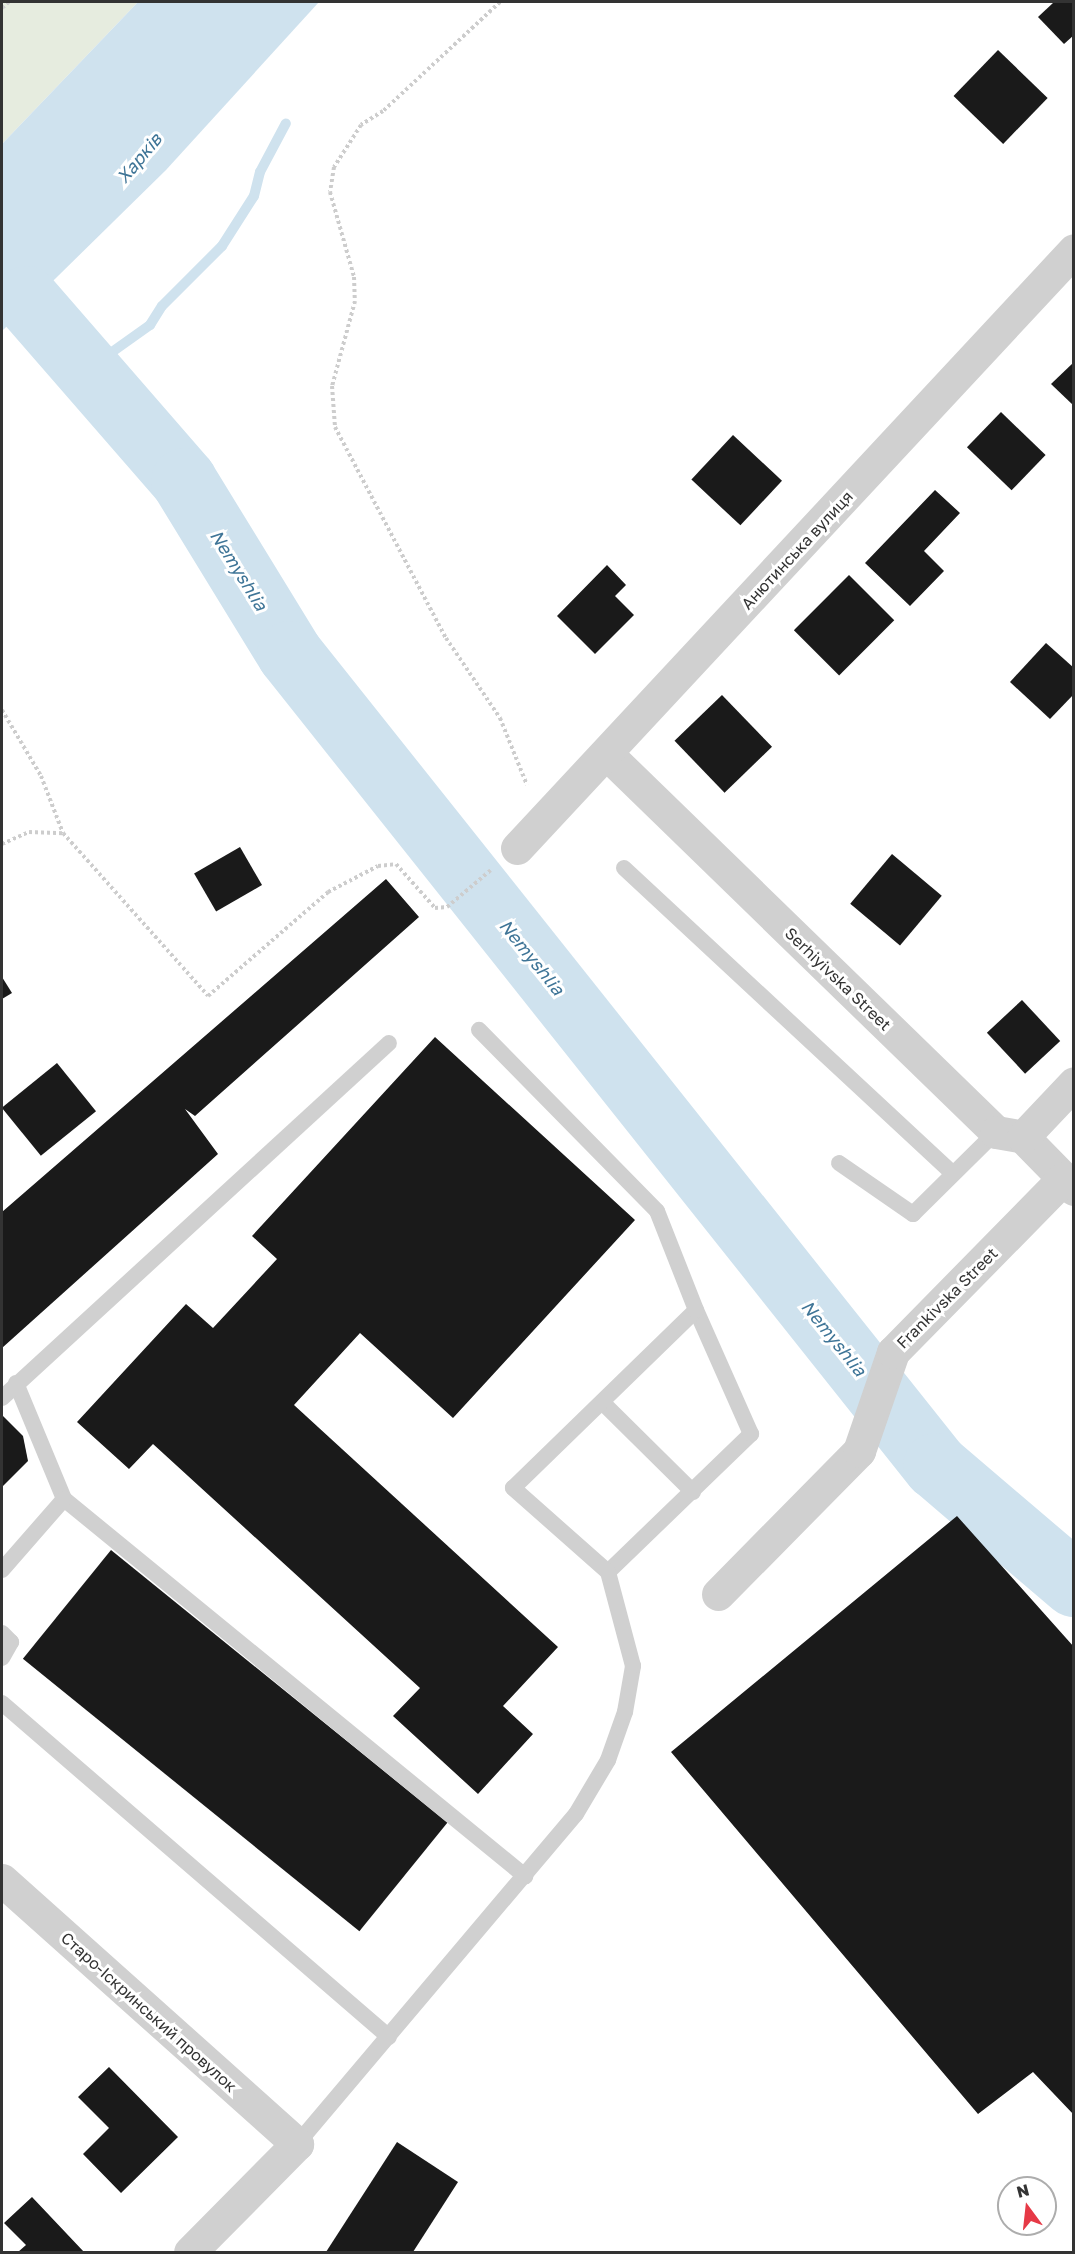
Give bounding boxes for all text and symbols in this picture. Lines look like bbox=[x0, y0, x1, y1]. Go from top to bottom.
water label: Харків bbox=[112, 129, 166, 187]
street label: Анютинська вулиця bbox=[737, 487, 857, 613]
water label: Nemyshlia bbox=[206, 526, 272, 614]
water label: Nemyshlia bbox=[495, 915, 569, 999]
street label: Serhiyivska Street bbox=[781, 924, 895, 1034]
street label: Frankivska Street bbox=[893, 1244, 1001, 1352]
water label: Nemyshlia bbox=[797, 1296, 871, 1380]
street label: Старо-Іскринський провулок bbox=[57, 1928, 241, 2096]
north arrow bbox=[997, 2176, 1057, 2236]
text: N bbox=[1014, 2179, 1031, 2202]

